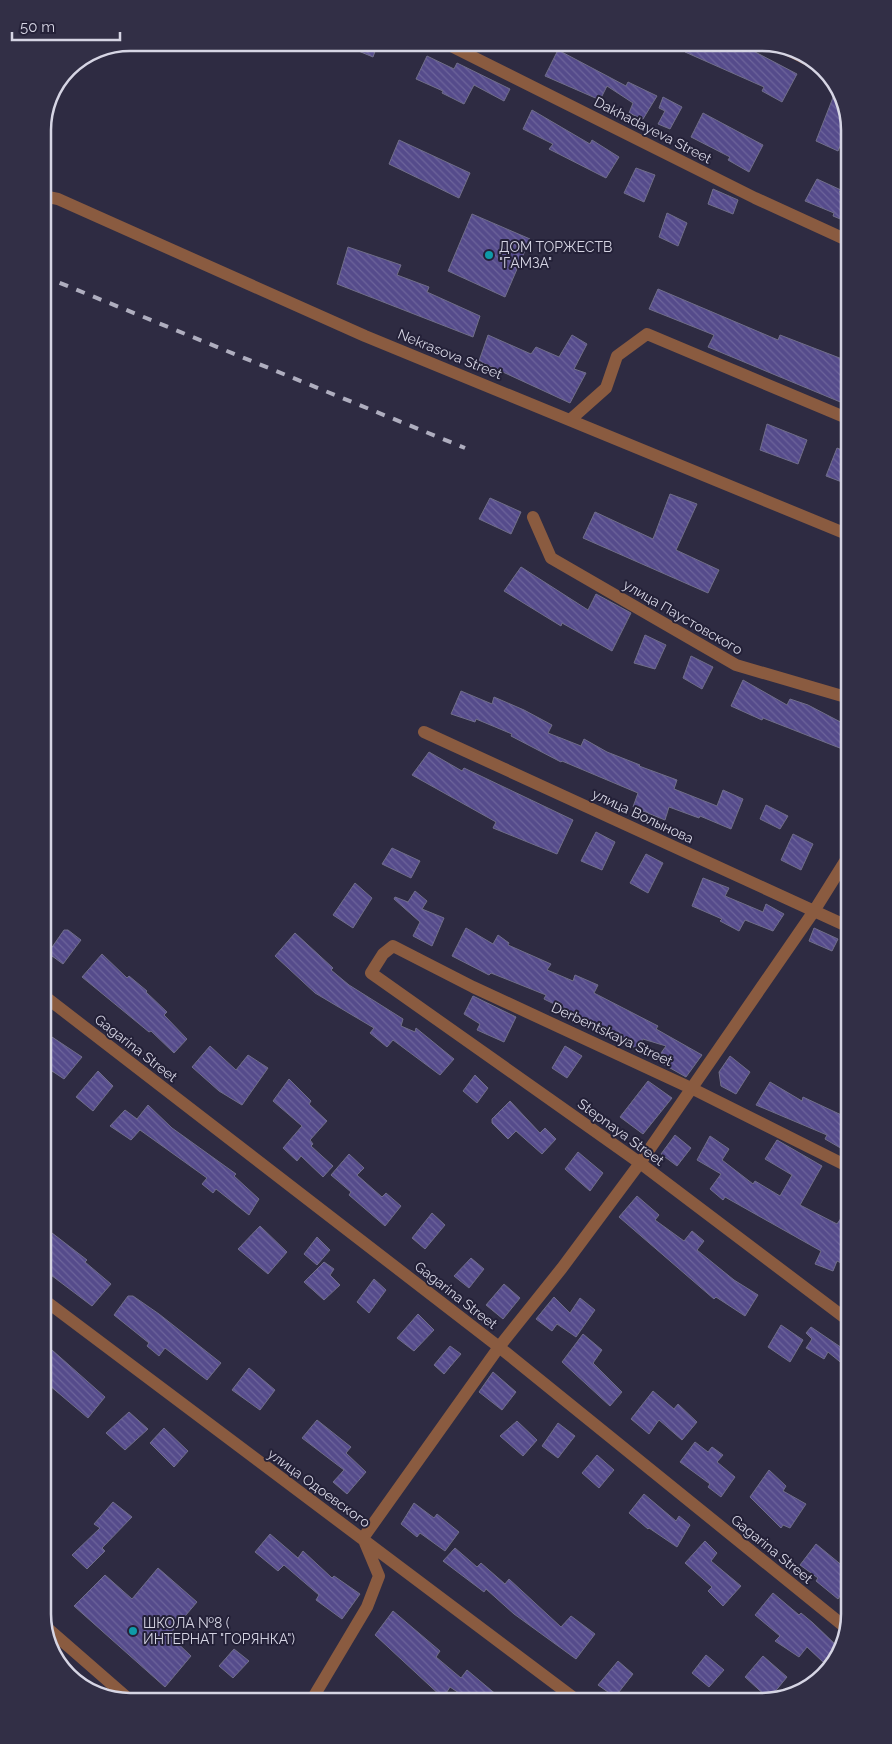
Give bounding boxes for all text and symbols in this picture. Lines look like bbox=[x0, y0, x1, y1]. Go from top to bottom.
scale bar bbox=[12, 10, 120, 42]
text: 50 m bbox=[20, 18, 55, 36]
street label: Dakhadayeva Street bbox=[592, 93, 715, 167]
place label: ДОМ ТОРЖЕСТВ "ГАМЗА" bbox=[499, 239, 612, 271]
marker: ДОМ ТОРЖЕСТВ "ГАМЗА" bbox=[483, 249, 495, 261]
street label: Nekrasova Street bbox=[396, 326, 505, 382]
street label: улица Паустовского bbox=[621, 576, 745, 658]
street label: улица Волынова bbox=[590, 786, 696, 846]
street label: Derbentskaya Street bbox=[549, 999, 675, 1069]
street label: Gagarina Street bbox=[92, 1011, 181, 1085]
street label: Stepnaya Street bbox=[575, 1095, 668, 1169]
street label: Gagarina Street bbox=[412, 1258, 501, 1332]
street label: улица Одоевского bbox=[265, 1445, 373, 1531]
street label: Gagarina Street bbox=[728, 1511, 816, 1587]
place label: ШКОЛА №8 ( ИНТЕРНАТ "ГОРЯНКА") bbox=[143, 1615, 295, 1647]
marker: ШКОЛА №8 ( ИНТЕРНАТ "ГОРЯНКА") bbox=[127, 1625, 139, 1637]

